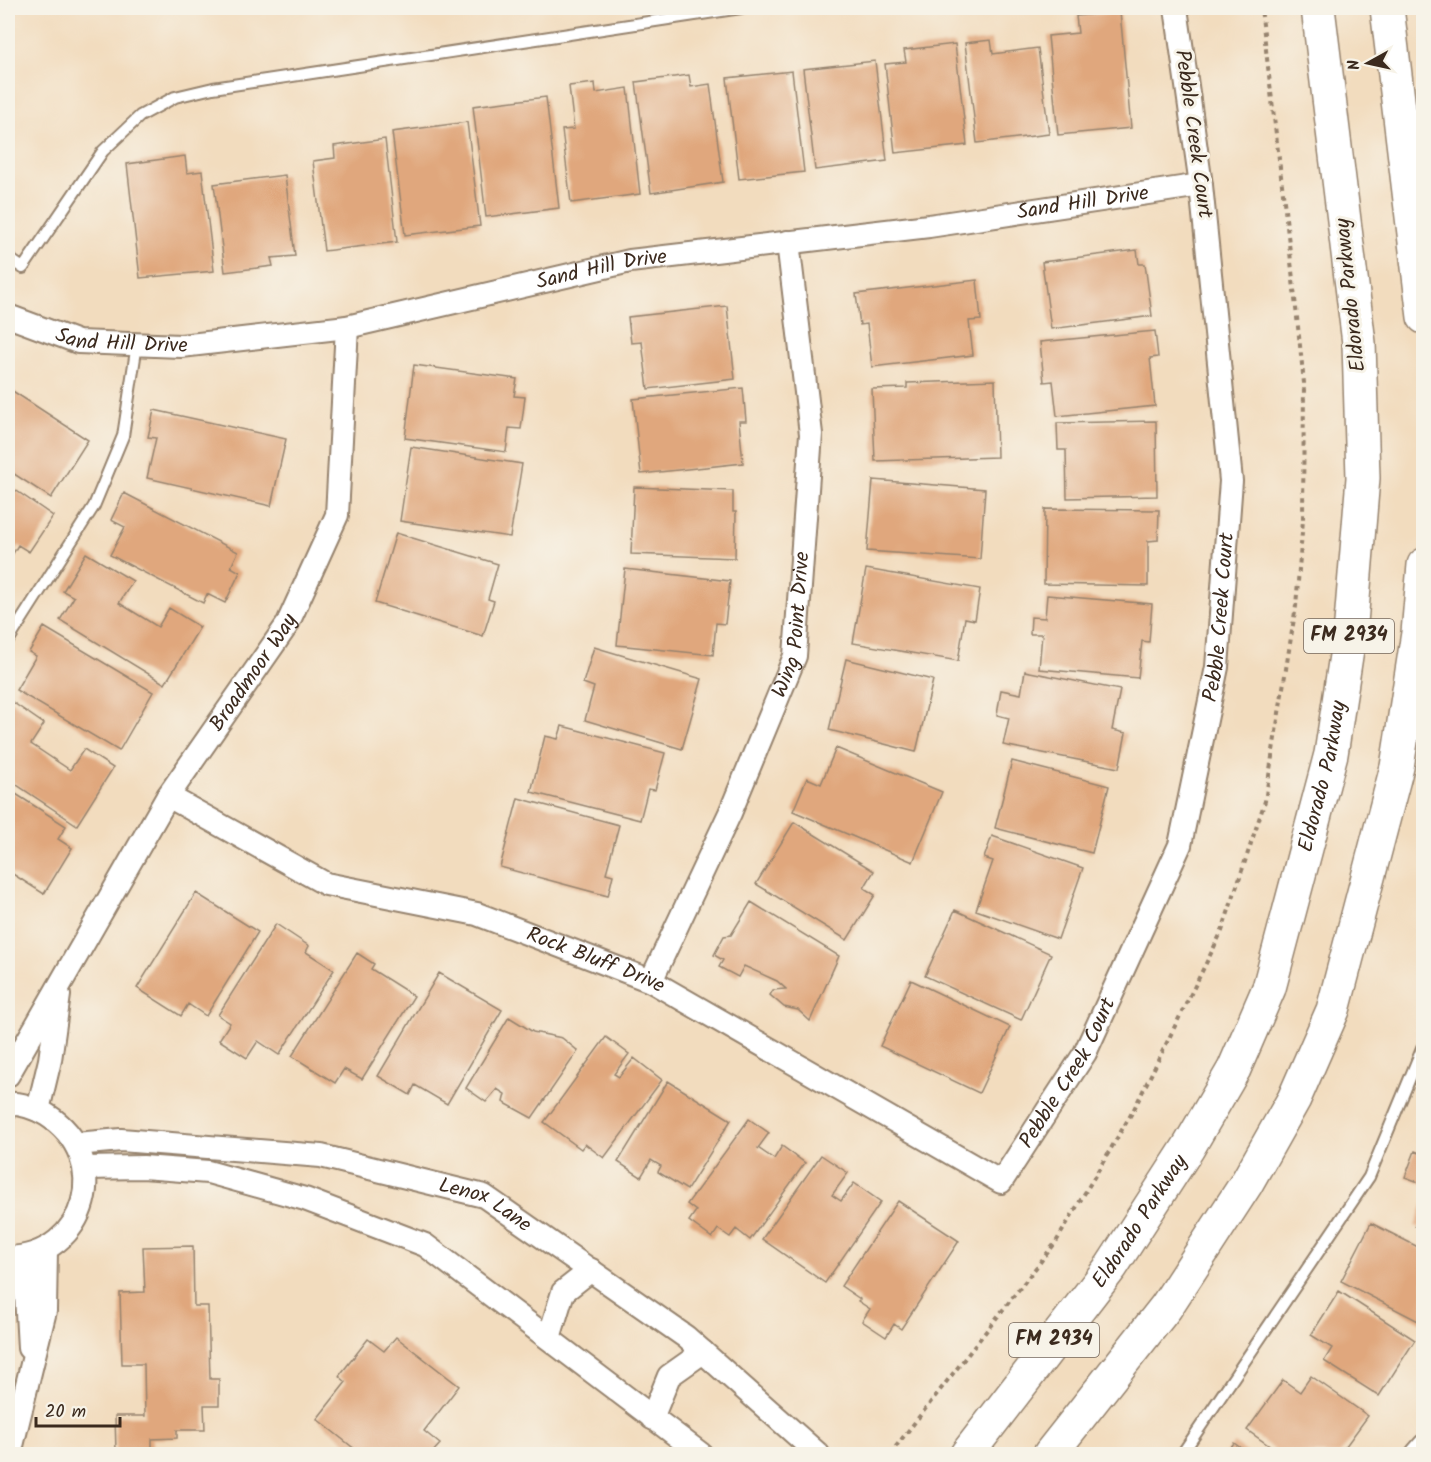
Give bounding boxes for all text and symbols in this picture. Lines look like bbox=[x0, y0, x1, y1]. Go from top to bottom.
north arrow bbox=[1338, 33, 1398, 93]
street label: Pebble Creek Court bbox=[1165, 48, 1221, 221]
text: N bbox=[1342, 58, 1368, 72]
street label: Sand Hill Drive bbox=[1015, 177, 1151, 229]
street label: Eldorado Parkway bbox=[1326, 216, 1375, 374]
street label: Sand Hill Drive bbox=[533, 240, 669, 299]
street label: Sand Hill Drive bbox=[51, 319, 190, 363]
street label: Pebble Creek Court bbox=[1194, 531, 1244, 705]
street label: Wing Point Drive bbox=[763, 550, 819, 703]
street label: Broadmoor Way bbox=[201, 608, 307, 738]
road number: FM 2934 bbox=[1304, 619, 1394, 653]
street label: Eldorado Parkway bbox=[1289, 698, 1355, 856]
street label: Rock Bluff Drive bbox=[522, 918, 672, 1002]
street label: Pebble Creek Court bbox=[1011, 992, 1125, 1155]
street label: Eldorado Parkway bbox=[1084, 1148, 1196, 1296]
street label: Lenox Lane bbox=[435, 1169, 539, 1241]
road number: FM 2934 bbox=[1009, 1323, 1099, 1357]
scale bar bbox=[36, 1390, 120, 1428]
text: 20 m bbox=[45, 1398, 86, 1427]

